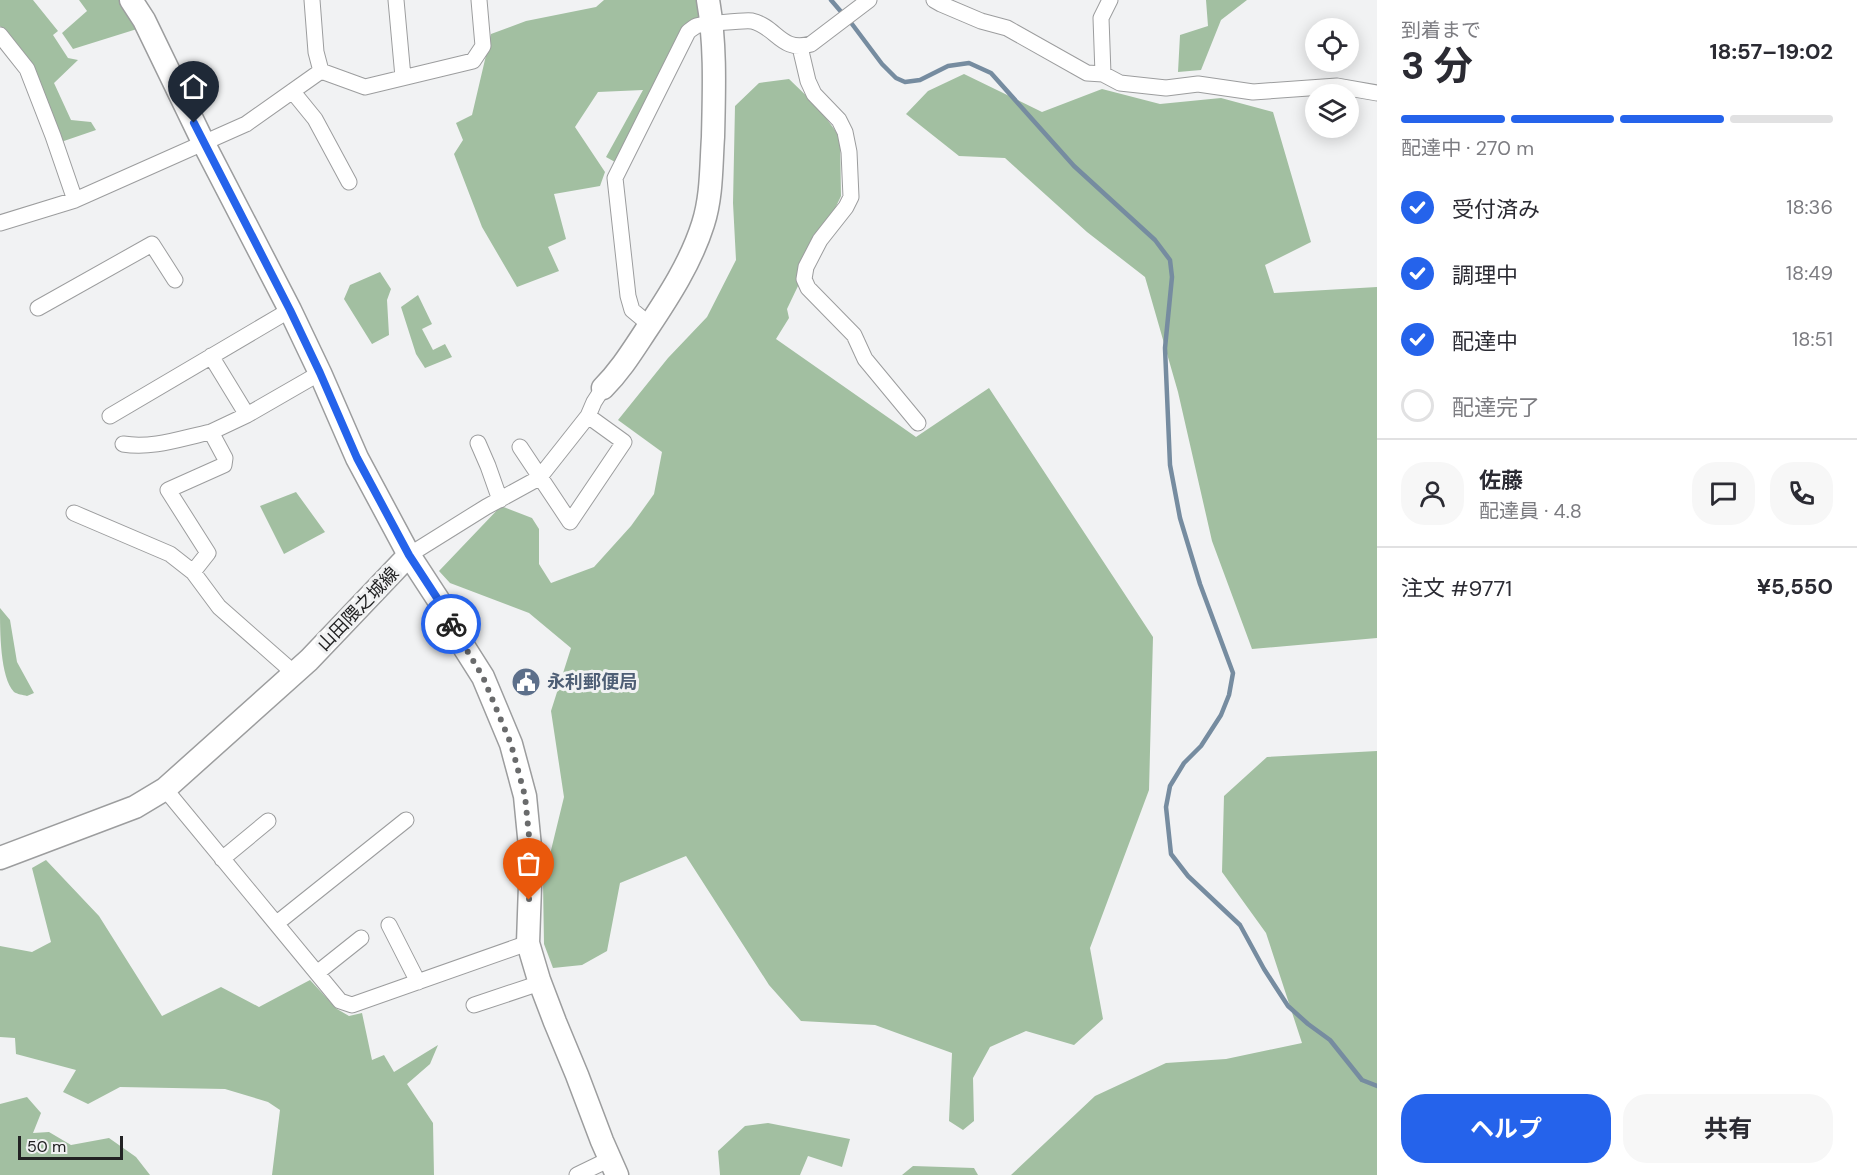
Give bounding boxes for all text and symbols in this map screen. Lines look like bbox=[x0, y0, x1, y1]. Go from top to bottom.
text: 到着まで bbox=[1401, 17, 1481, 43]
map controls bbox=[1305, 18, 1359, 138]
button: locate bbox=[1305, 18, 1359, 72]
text: 18:57–19:02 bbox=[1709, 37, 1833, 66]
text: 3 分 bbox=[1401, 40, 1473, 91]
pin bbox=[168, 61, 219, 123]
icon: home bbox=[177, 70, 210, 103]
button: layers bbox=[1305, 84, 1359, 138]
text: 配達中 · 270 m bbox=[1401, 135, 1534, 161]
icon: check bbox=[1401, 191, 1434, 224]
text: 18:36 bbox=[1786, 194, 1833, 220]
text: 受付済み bbox=[1452, 195, 1540, 224]
icon: check bbox=[1401, 257, 1434, 290]
text: 18:49 bbox=[1786, 260, 1833, 286]
text: 調理中 bbox=[1452, 261, 1518, 290]
icon: check bbox=[1401, 323, 1434, 356]
text: 18:51 bbox=[1792, 326, 1833, 352]
text: 配達中 bbox=[1452, 327, 1518, 356]
text: 配達完了 bbox=[1452, 393, 1540, 422]
button: person bbox=[1401, 462, 1464, 525]
button: chat bbox=[1692, 462, 1755, 525]
button: phone bbox=[1770, 462, 1833, 525]
text: 佐藤 bbox=[1479, 466, 1523, 495]
text: 配達員 · 4.8 bbox=[1479, 498, 1582, 524]
street label: 山田隈之城線 bbox=[312, 562, 404, 656]
text: ¥5,550 bbox=[1757, 572, 1833, 601]
text: 注文 #9771 bbox=[1401, 574, 1512, 603]
courier bbox=[421, 594, 481, 654]
icon: bike bbox=[435, 608, 468, 641]
public building icon: 永利郵便局 bbox=[510, 666, 542, 698]
place label: 永利郵便局 bbox=[547, 670, 637, 694]
pin bbox=[503, 838, 554, 900]
icon: bag bbox=[512, 847, 545, 880]
button: ヘルプ bbox=[1401, 1094, 1611, 1163]
button: 共有 bbox=[1623, 1094, 1833, 1163]
scale bar bbox=[18, 1133, 123, 1160]
text: 50 m bbox=[27, 1136, 66, 1157]

